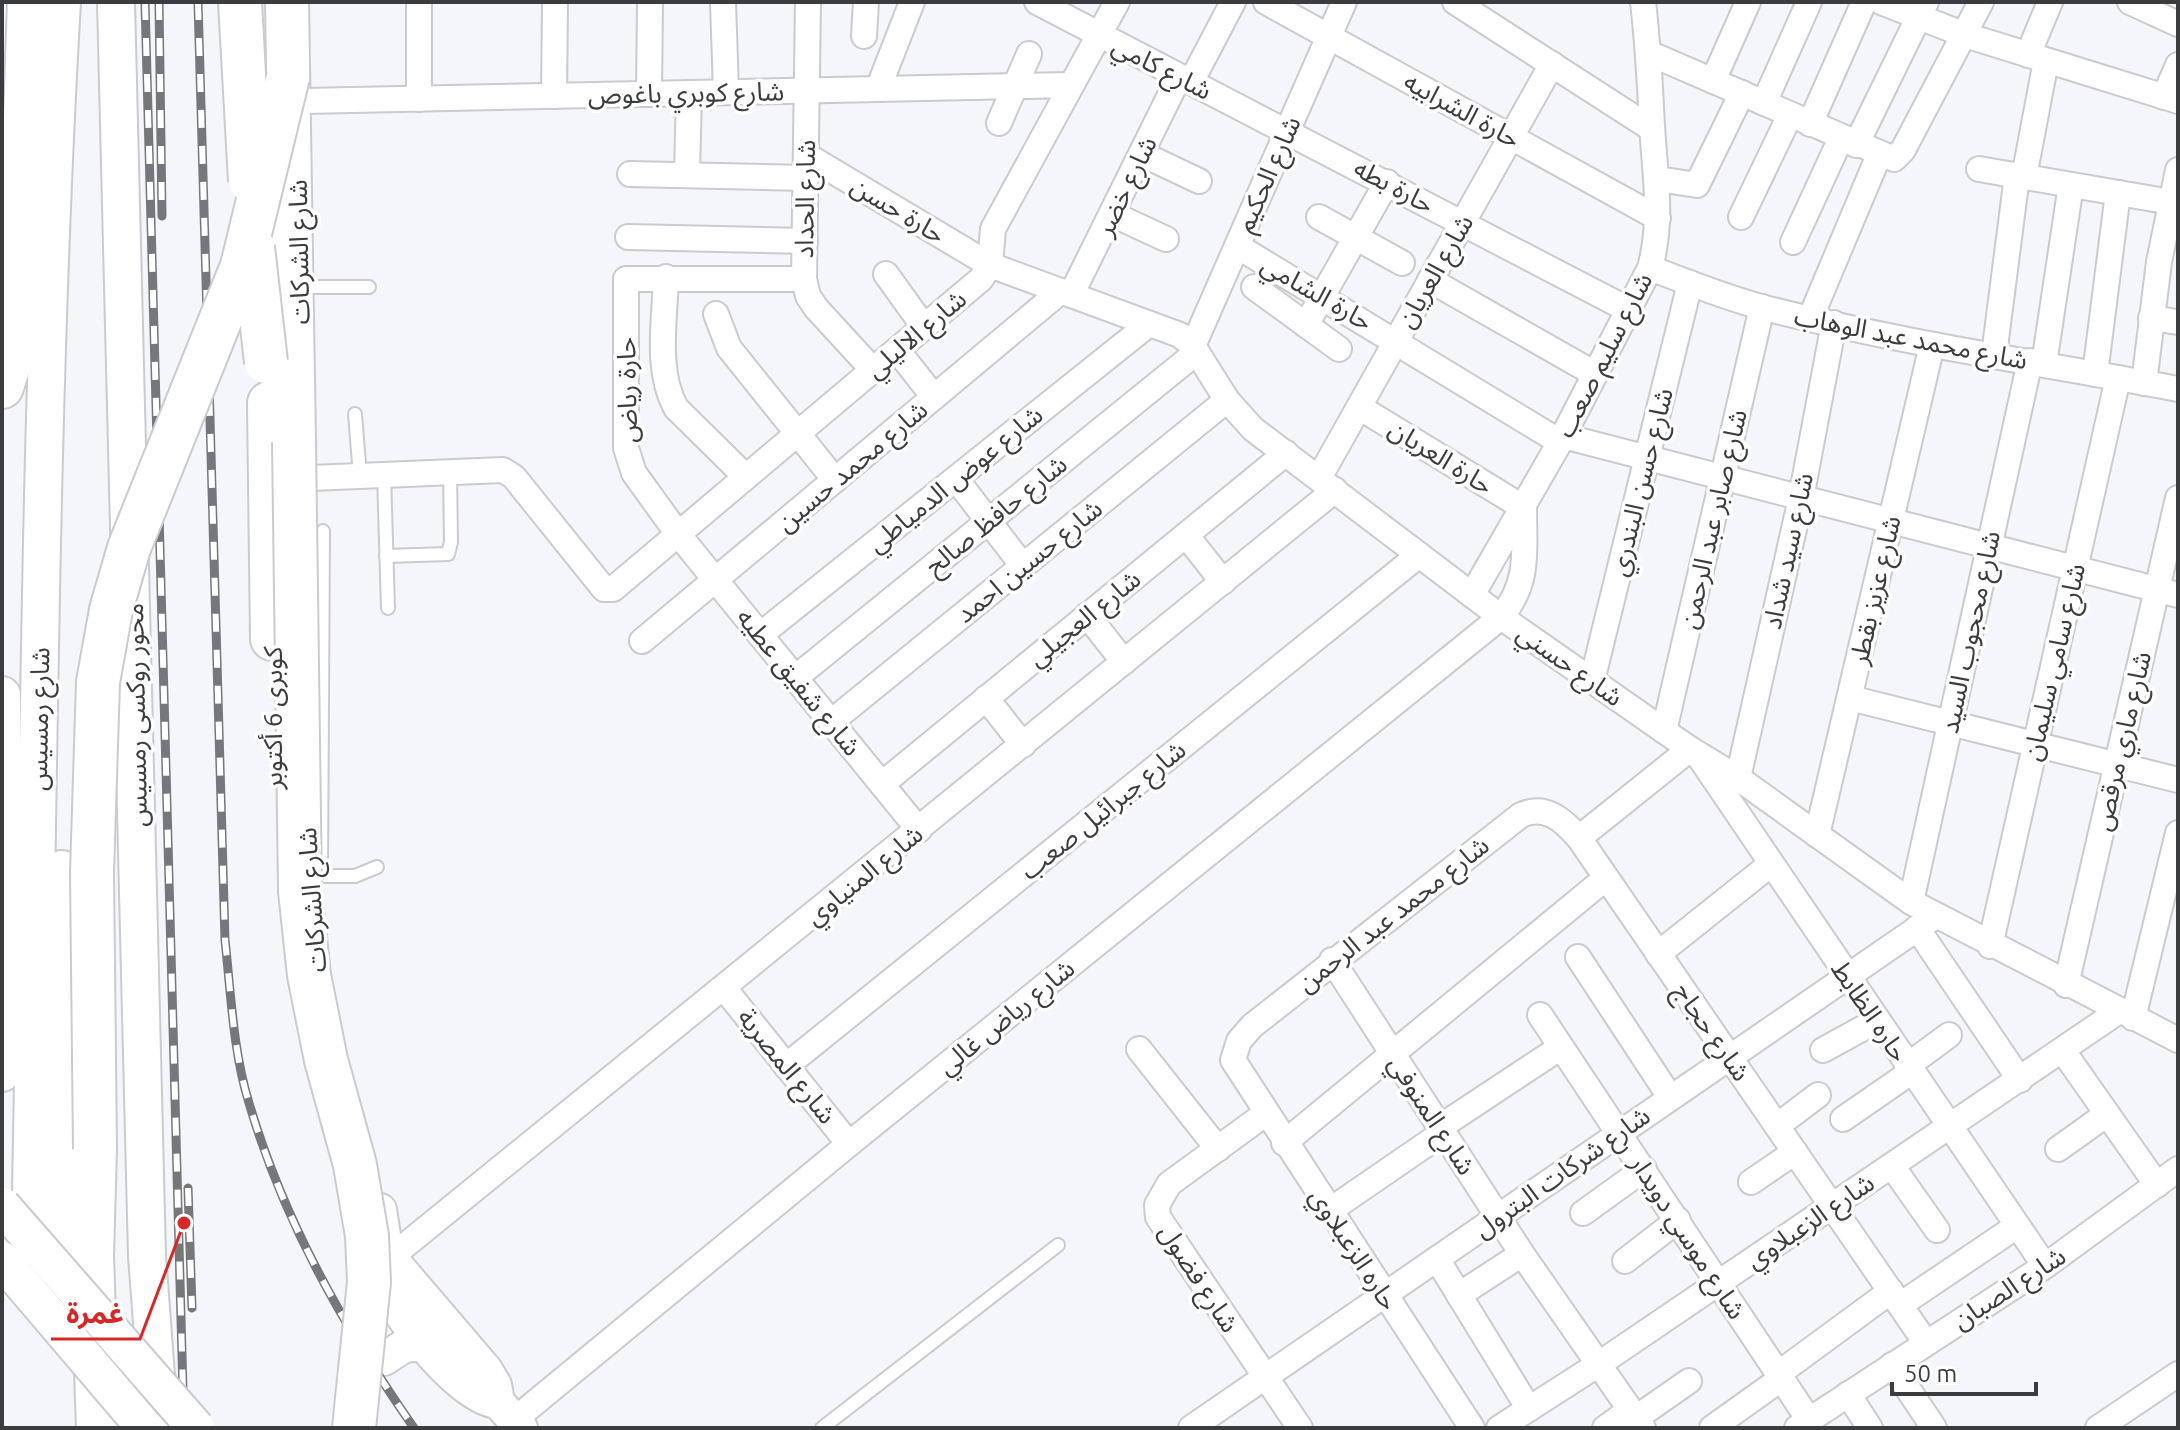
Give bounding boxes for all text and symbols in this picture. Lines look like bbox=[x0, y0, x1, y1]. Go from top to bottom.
street label: شارع كامي bbox=[1105, 30, 1217, 110]
street label: حارة الشرابيه bbox=[1399, 66, 1525, 154]
street label: شارع كوبري باغوص bbox=[588, 76, 785, 115]
street label: شارع الحكيم bbox=[1229, 111, 1311, 239]
street label: شارع خضر bbox=[1089, 131, 1167, 243]
street label: شارع الحداد bbox=[789, 139, 825, 259]
street label: حارة بطه bbox=[1349, 153, 1439, 219]
street label: حارة حسن bbox=[846, 170, 950, 250]
street label: شارع الشركات bbox=[283, 179, 319, 325]
street label: شارع العريان bbox=[1391, 209, 1483, 335]
street label: حارة الشامي bbox=[1254, 249, 1378, 341]
street label: شارع سليم صعب bbox=[1550, 268, 1663, 445]
street label: شارع الاليلي bbox=[860, 284, 975, 388]
street label: شارع محمد عبد الوهاب bbox=[1791, 301, 2030, 379]
street label: حارة رياض bbox=[611, 337, 644, 443]
street label: شارع حسن البندري bbox=[1603, 385, 1684, 580]
street label: شارع محمد حسين bbox=[770, 394, 936, 541]
street label: شارع عوض الدمياطي bbox=[862, 399, 1052, 563]
street label: شارع صابر عبد الرحمن bbox=[1673, 406, 1757, 633]
street label: حارة العريان bbox=[1383, 413, 1499, 501]
street label: شارع حافظ صالح bbox=[919, 449, 1076, 585]
street label: شارع سيد شداد bbox=[1757, 470, 1823, 633]
street label: شارع حسين احمد bbox=[950, 493, 1111, 632]
street label: شارع عزيز بقطر bbox=[1843, 513, 1911, 669]
street label: شارع محجوب السيد bbox=[1934, 528, 2010, 737]
street label: شارع سامي سليمان bbox=[2017, 560, 2096, 765]
street label: شارع العجيلي bbox=[1022, 563, 1150, 676]
street label: شارع شفيق عطيه bbox=[727, 602, 867, 764]
street label: محور روكسى رمسيس bbox=[119, 603, 153, 827]
street label: شارع حسني bbox=[1508, 618, 1629, 716]
street label: كوبرى 6 أكتوبر bbox=[257, 646, 288, 790]
street label: شارع رمسيس bbox=[23, 647, 59, 791]
street label: شارع ماري مرقص bbox=[2087, 648, 2162, 835]
street label: شارع جبرائيل صعب bbox=[1014, 734, 1194, 889]
street label: شارع المنياوي bbox=[799, 819, 932, 935]
street label: شارع الشركات bbox=[292, 826, 336, 973]
street label: شارع محمد عبد الرحمن bbox=[1291, 830, 1497, 1001]
street label: شارع رياض غالي bbox=[932, 953, 1084, 1085]
street label: حاره الظابط bbox=[1825, 955, 1915, 1067]
street label: شارع حجاج bbox=[1664, 977, 1757, 1089]
street label: شارع المصرية bbox=[728, 1002, 842, 1132]
street label: شارع المنوفي bbox=[1378, 1050, 1482, 1183]
street label: شارع شركات البترول bbox=[1468, 1100, 1658, 1247]
street label: شارع موسي دويدار bbox=[1619, 1149, 1752, 1327]
street label: شارع الزعبلاوي bbox=[1740, 1167, 1883, 1279]
street label: حاره الزعبلاوي bbox=[1299, 1182, 1405, 1318]
street label: شارع فضول bbox=[1149, 1218, 1245, 1340]
street label: شارع الصبان bbox=[1947, 1240, 2073, 1339]
callout: غمرة bbox=[51, 1287, 140, 1339]
text: غمرة bbox=[66, 1297, 124, 1330]
scale bar bbox=[1892, 1346, 2036, 1396]
text: 50 m bbox=[1904, 1360, 1957, 1387]

